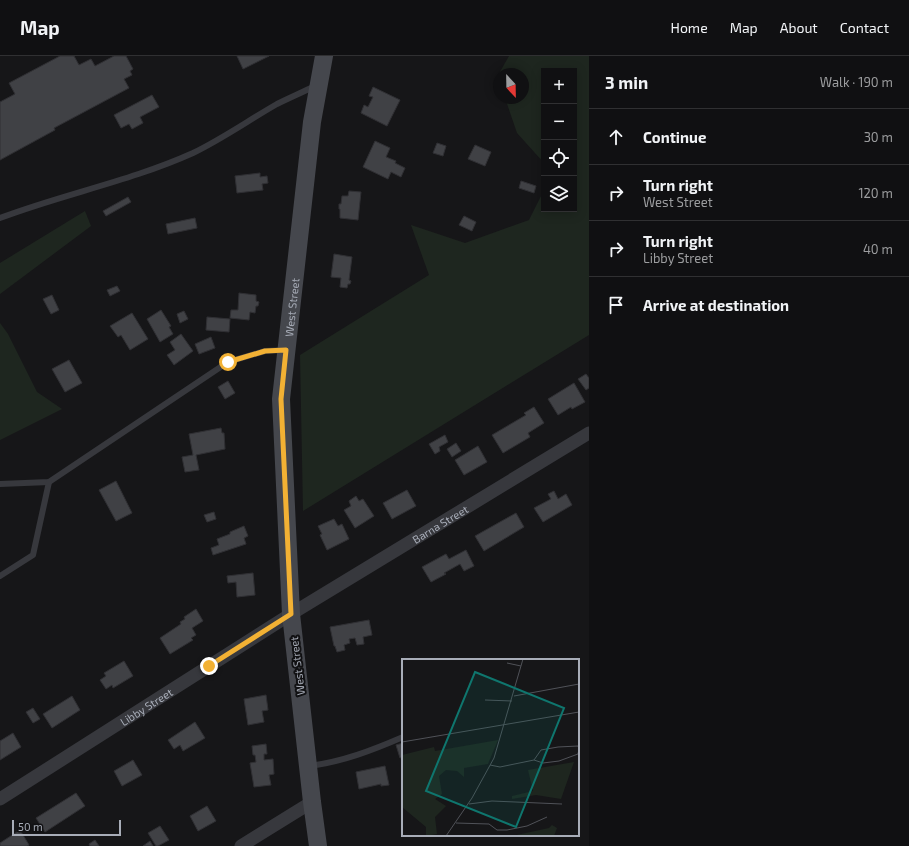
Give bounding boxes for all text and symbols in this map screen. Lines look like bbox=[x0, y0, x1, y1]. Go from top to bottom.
text: Map bbox=[20, 16, 60, 39]
text: Home bbox=[671, 19, 708, 36]
text: Map bbox=[730, 19, 758, 36]
text: About bbox=[780, 19, 818, 36]
text: Contact bbox=[840, 19, 889, 36]
north arrow bbox=[493, 68, 529, 104]
map controls bbox=[541, 68, 577, 212]
button: + bbox=[541, 68, 577, 104]
text: 3 min bbox=[605, 72, 648, 92]
text: Walk · 190 m bbox=[820, 74, 893, 90]
button: − bbox=[541, 104, 577, 140]
icon: ahead bbox=[605, 126, 627, 148]
text: Continue bbox=[643, 128, 706, 146]
text: 30 m bbox=[864, 129, 893, 145]
button: locate bbox=[541, 140, 577, 176]
button: layers bbox=[541, 176, 577, 212]
text: Turn right bbox=[643, 176, 713, 194]
icon: right bbox=[605, 182, 627, 204]
text: 120 m bbox=[858, 185, 893, 201]
text: West Street bbox=[643, 194, 713, 210]
text: Turn right bbox=[643, 232, 713, 250]
icon: right bbox=[605, 238, 627, 260]
text: 40 m bbox=[863, 241, 893, 257]
text: Libby Street bbox=[643, 250, 713, 266]
street label: West Street bbox=[282, 277, 301, 337]
icon: arrive bbox=[605, 294, 627, 316]
text: Arrive at destination bbox=[643, 296, 789, 314]
route start bbox=[219, 353, 237, 371]
street label: Barna Street bbox=[410, 502, 470, 545]
street label: West Street bbox=[287, 636, 307, 696]
route end bbox=[200, 657, 218, 675]
inset map bbox=[402, 659, 579, 836]
street label: Libby Street bbox=[117, 685, 175, 728]
scale bar bbox=[12, 818, 121, 837]
text: 50 m bbox=[18, 820, 43, 833]

